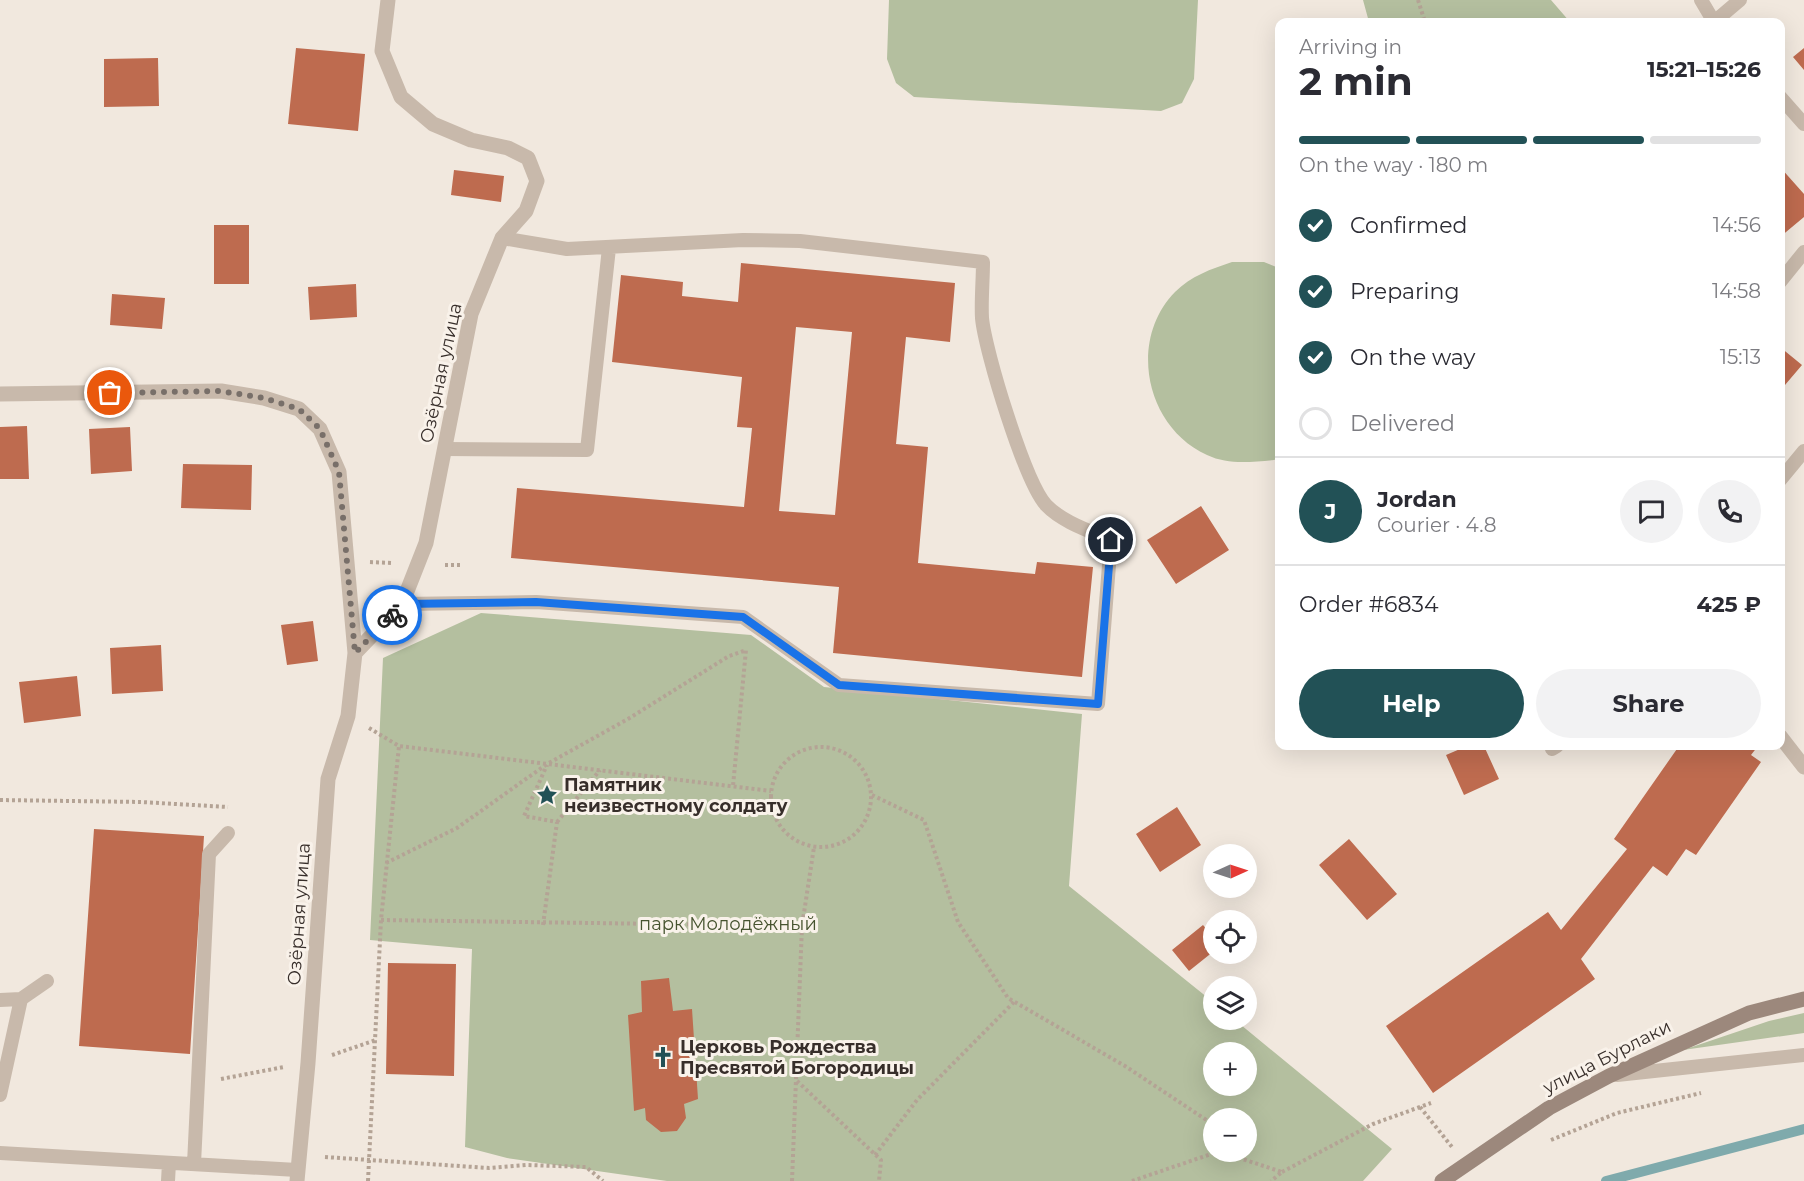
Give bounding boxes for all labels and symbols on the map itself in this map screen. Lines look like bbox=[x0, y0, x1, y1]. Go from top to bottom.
street label: Озёрная улица bbox=[415, 301, 467, 445]
pin bbox=[84, 367, 135, 418]
pin bbox=[1085, 514, 1136, 565]
courier bbox=[362, 585, 422, 645]
place label: Памятник неизвестному солдату bbox=[564, 774, 788, 817]
place icon: Памятник неизвестному солдату bbox=[535, 783, 559, 807]
street label: Озёрная улица bbox=[283, 842, 315, 986]
north arrow bbox=[1203, 844, 1257, 898]
park label: парк Молодёжный bbox=[639, 913, 817, 935]
street label: улица Бурлаки bbox=[1538, 1015, 1675, 1099]
place label: Церковь Рождества Пресвятой Богородицы bbox=[680, 1036, 914, 1079]
church icon: Церковь Рождества Пресвятой Богородицы bbox=[651, 1045, 675, 1069]

